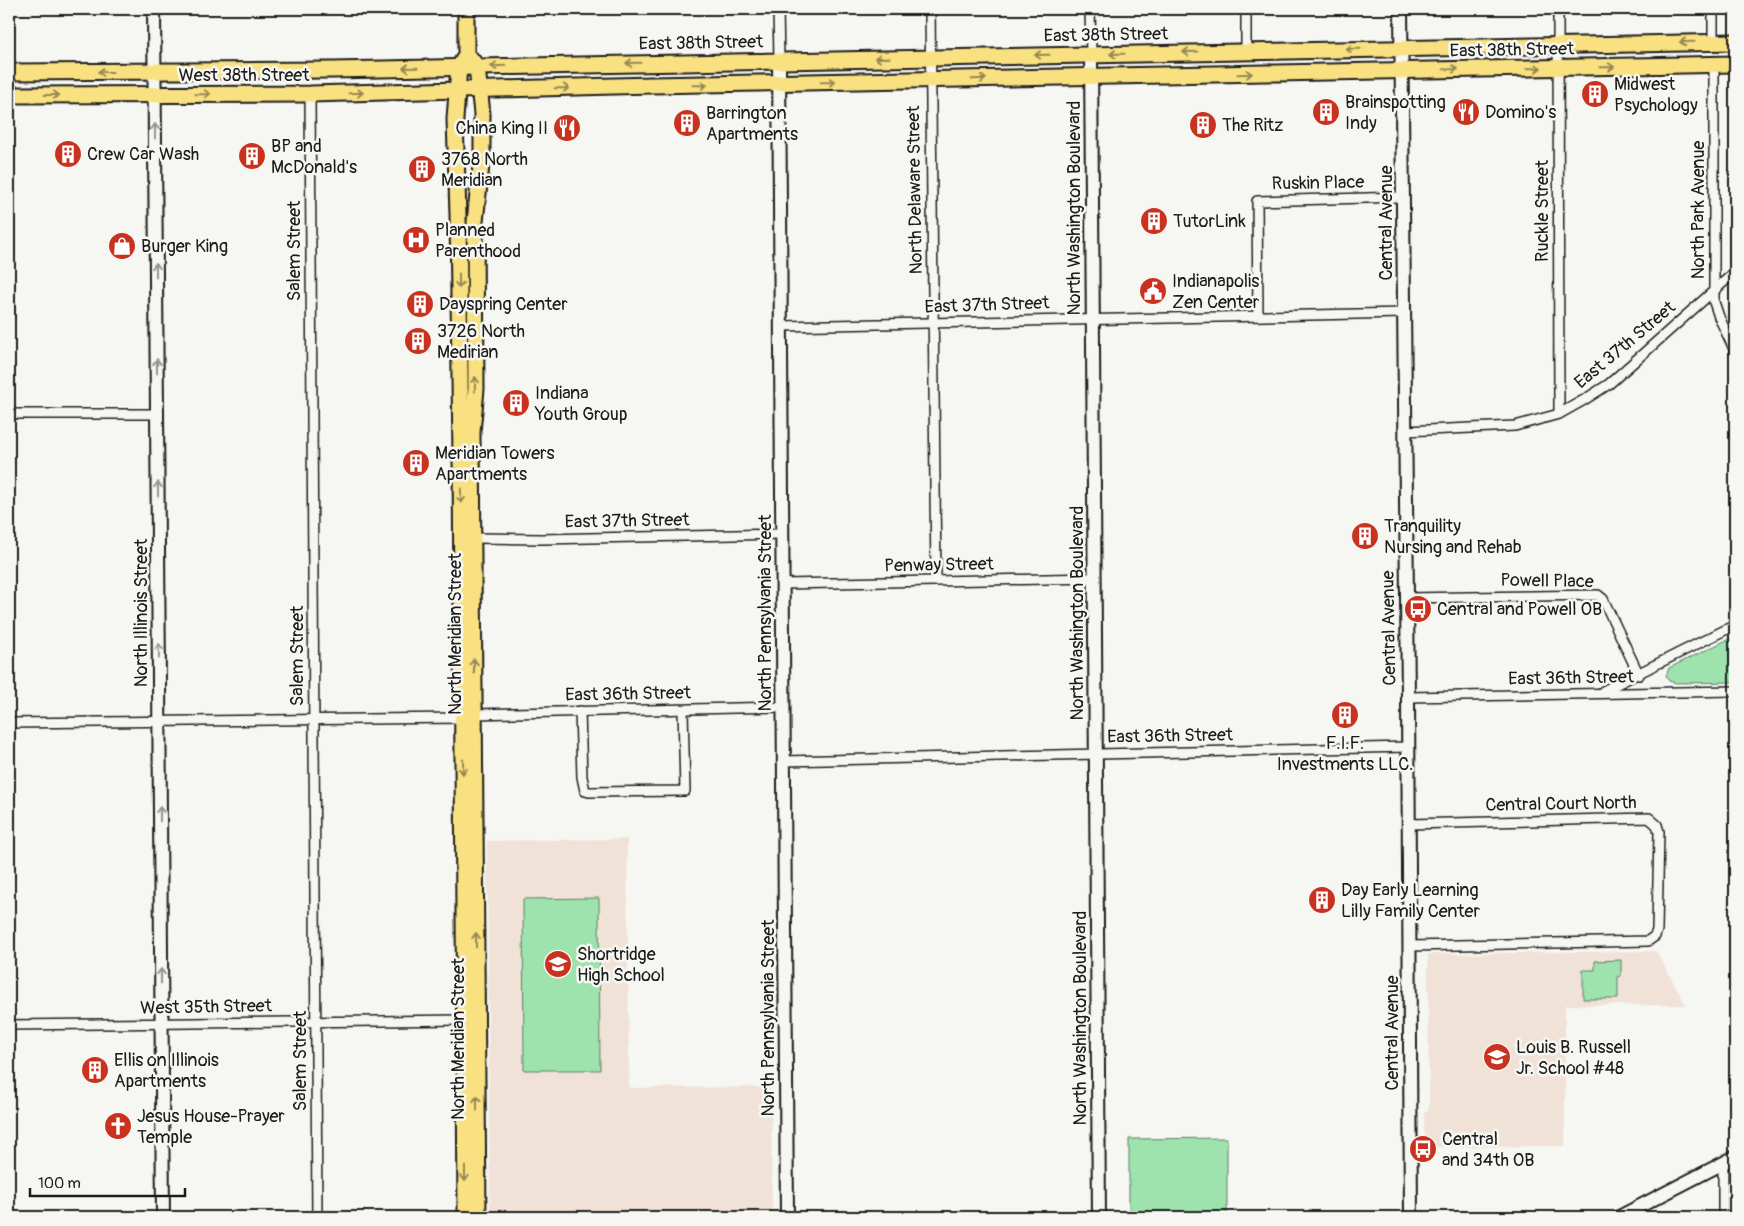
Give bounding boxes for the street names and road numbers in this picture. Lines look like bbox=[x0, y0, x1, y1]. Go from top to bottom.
street label: East 38th Street bbox=[1044, 22, 1169, 48]
street label: East 38th Street bbox=[639, 30, 764, 56]
street label: East 38th Street bbox=[1450, 37, 1575, 63]
street label: West 38th Street bbox=[179, 64, 310, 87]
street label: North Washington Boulevard bbox=[1063, 101, 1086, 315]
street label: North Delaware Street bbox=[902, 105, 928, 275]
street label: North Park Avenue bbox=[1687, 141, 1710, 279]
street label: Ruckle Street bbox=[1531, 159, 1554, 262]
street label: Central Avenue bbox=[1375, 165, 1398, 281]
street label: Ruskin Place bbox=[1271, 171, 1365, 195]
street label: Salem Street bbox=[283, 200, 306, 301]
street label: East 37th Street bbox=[924, 291, 1051, 319]
street label: East 37th Street bbox=[1570, 296, 1681, 394]
street label: North Washington Boulevard bbox=[1066, 506, 1089, 720]
street label: East 37th Street bbox=[564, 508, 690, 534]
street label: North Pennsylvania Street bbox=[754, 514, 777, 711]
street label: North Illinois Street bbox=[130, 538, 153, 687]
street label: North Meridian Street bbox=[444, 552, 467, 715]
street label: Penway Street bbox=[884, 553, 995, 577]
street label: Powell Place bbox=[1500, 569, 1594, 593]
street label: Central Avenue bbox=[1376, 570, 1402, 686]
street label: Salem Street bbox=[286, 605, 309, 706]
street label: East 36th Street bbox=[1508, 665, 1635, 691]
street label: East 36th Street bbox=[565, 681, 692, 707]
street label: East 36th Street bbox=[1107, 723, 1234, 749]
street label: Central Court North bbox=[1485, 791, 1637, 817]
street label: North Washington Boulevard bbox=[1069, 911, 1092, 1125]
street label: North Pennsylvania Street bbox=[757, 919, 780, 1116]
street label: North Meridian Street bbox=[447, 957, 470, 1120]
street label: Central Avenue bbox=[1381, 975, 1404, 1091]
street label: West 35th Street bbox=[140, 994, 273, 1020]
street label: Salem Street bbox=[289, 1010, 312, 1111]

